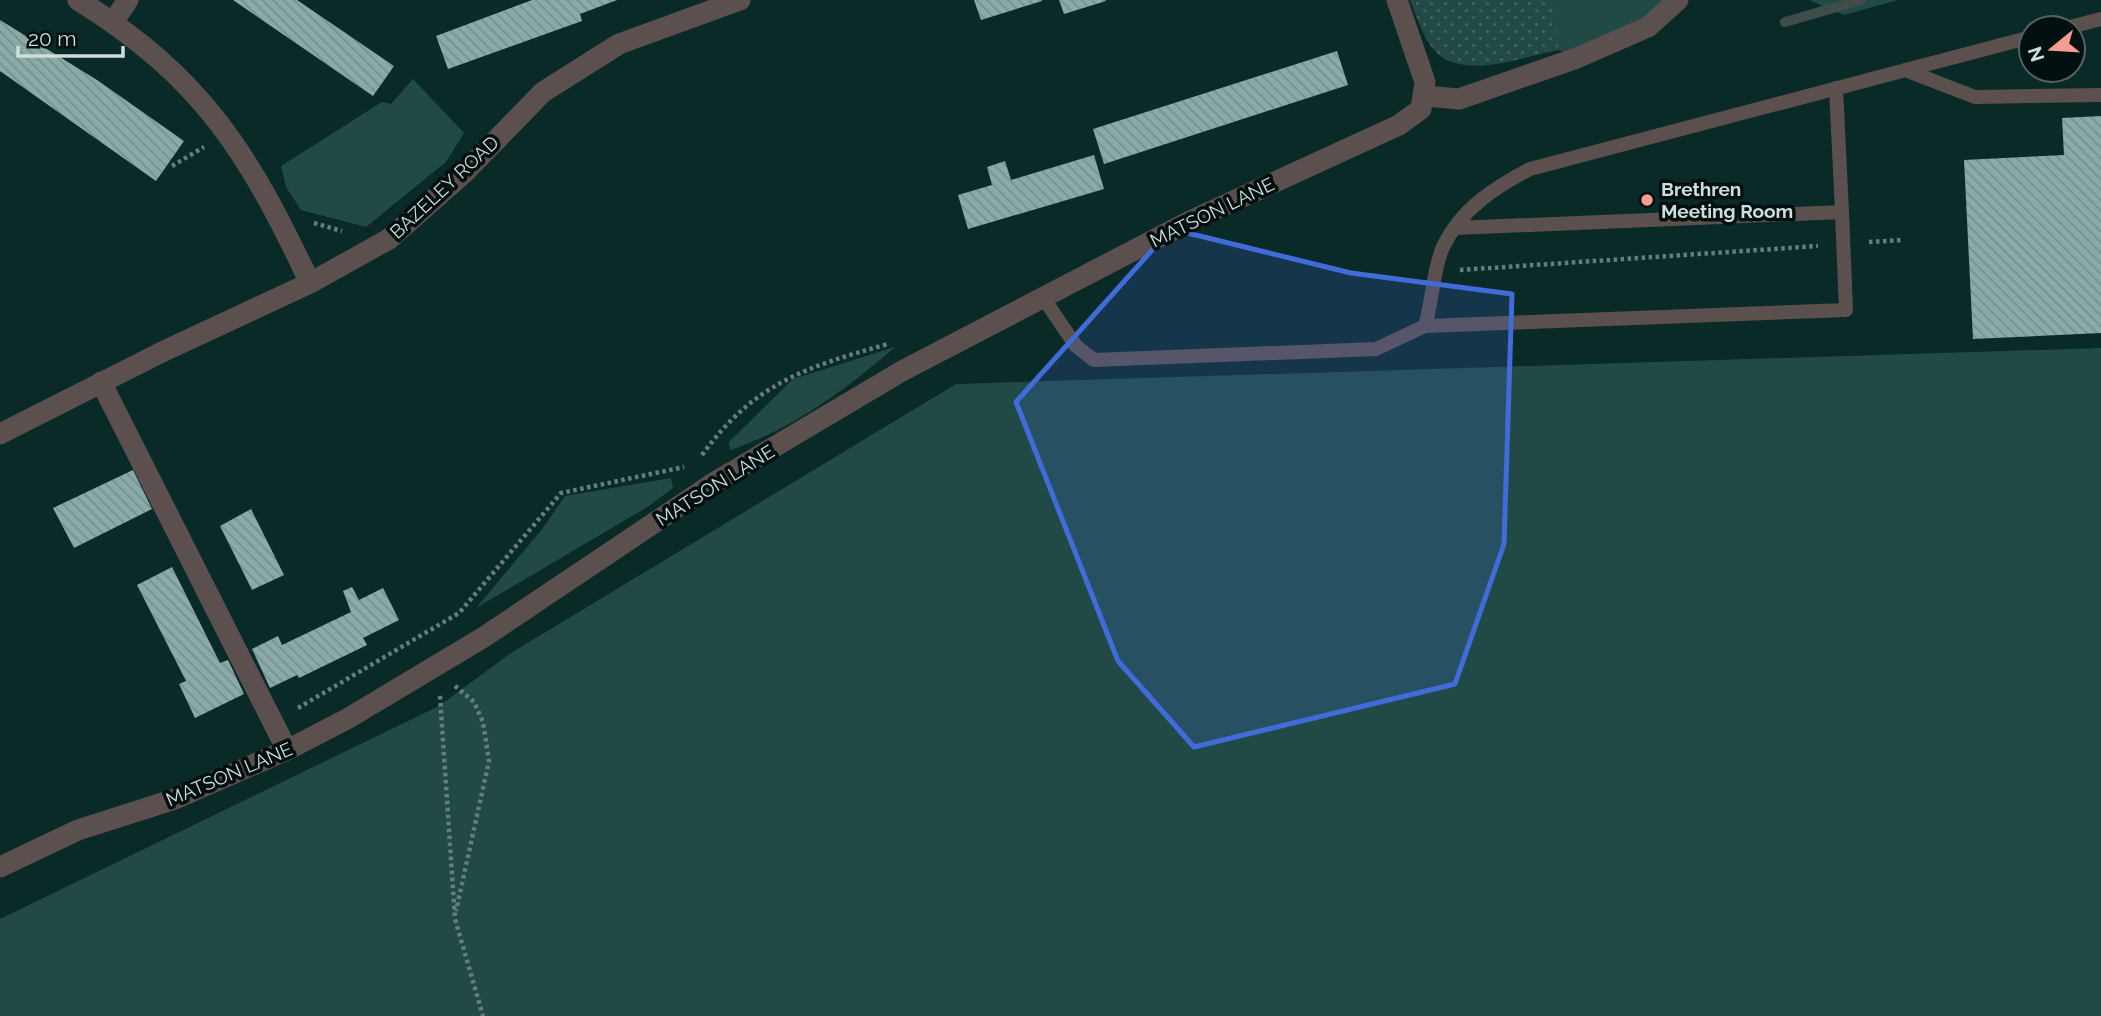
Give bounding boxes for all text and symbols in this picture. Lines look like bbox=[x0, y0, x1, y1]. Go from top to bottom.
scale bar bbox=[18, 14, 122, 58]
north arrow bbox=[2017, 14, 2087, 84]
text: 20 m bbox=[28, 26, 76, 51]
text: N bbox=[2023, 44, 2049, 65]
street label: BAZELEY ROAD bbox=[385, 131, 503, 243]
street label: MATSON LANE bbox=[1146, 172, 1278, 252]
place label: Brethren Meeting Room bbox=[1661, 178, 1793, 222]
marker: Brethren Meeting Room bbox=[1639, 192, 1655, 208]
street label: MATSON LANE bbox=[652, 440, 778, 530]
street label: MATSON LANE bbox=[162, 737, 296, 811]

